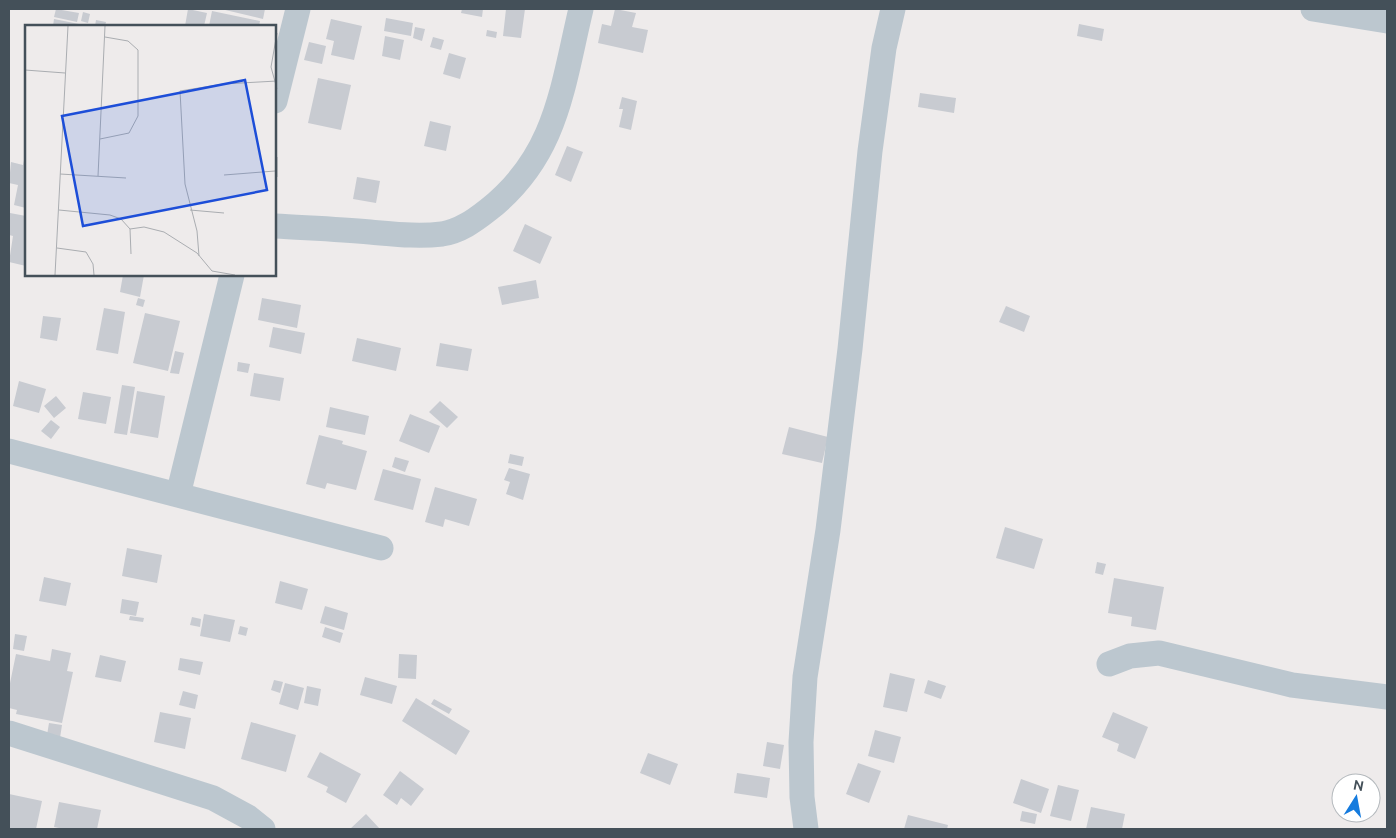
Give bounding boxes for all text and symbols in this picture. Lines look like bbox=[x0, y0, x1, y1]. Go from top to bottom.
inset map bbox=[25, 25, 276, 276]
north arrow bbox=[1331, 773, 1381, 823]
text: N bbox=[1352, 776, 1365, 794]

